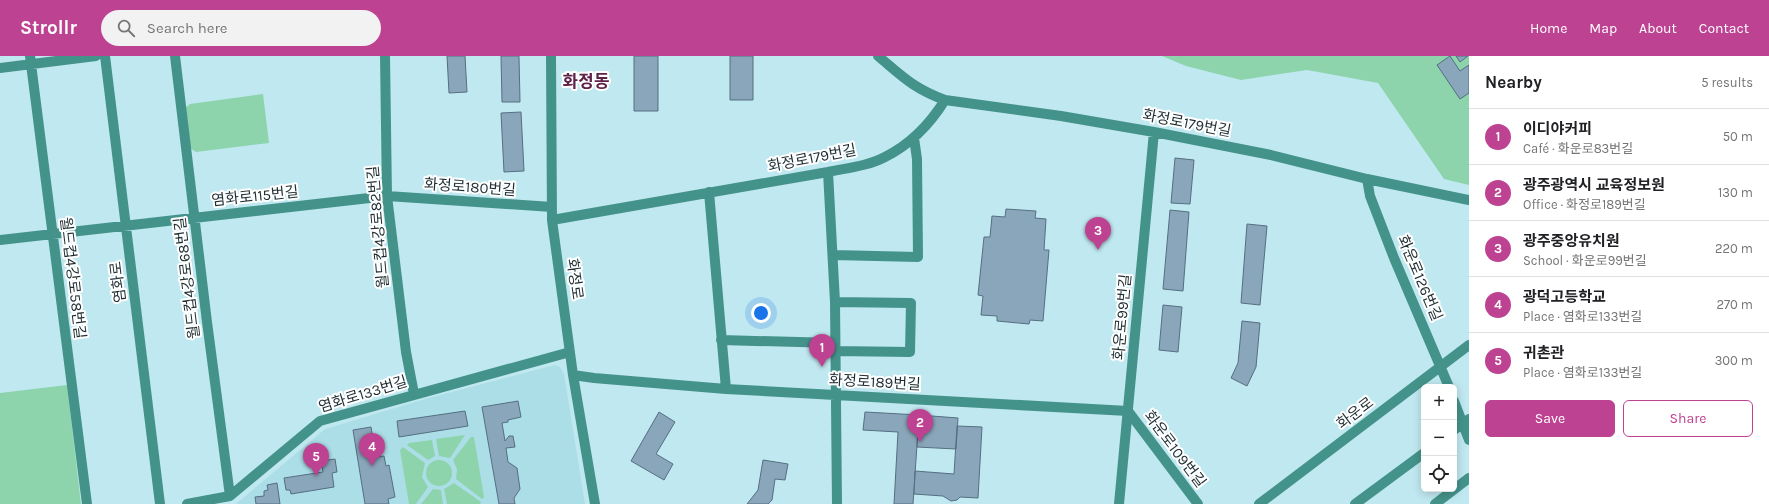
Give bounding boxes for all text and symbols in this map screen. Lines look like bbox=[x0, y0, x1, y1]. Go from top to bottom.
search box bbox=[101, 10, 381, 46]
text: Strollr bbox=[20, 17, 77, 39]
icon: search bbox=[115, 17, 137, 39]
text: Search here bbox=[147, 19, 228, 37]
text: Home bbox=[1530, 20, 1567, 37]
text: Map bbox=[1589, 20, 1617, 37]
text: About bbox=[1639, 20, 1677, 37]
text: Contact bbox=[1699, 20, 1749, 37]
district label: 화정동 bbox=[563, 71, 610, 91]
text: Nearby bbox=[1485, 72, 1542, 92]
text: 5 results bbox=[1701, 75, 1753, 90]
street label: 화정로179번길 bbox=[1141, 106, 1233, 140]
text: 이디야커피 bbox=[1523, 120, 1592, 138]
text: 1 bbox=[1496, 129, 1500, 144]
text: 50 m bbox=[1723, 129, 1753, 144]
street label: 화정로179번길 bbox=[766, 141, 858, 175]
text: Café · 화운로83번길 bbox=[1523, 141, 1633, 156]
street label: 월드컵4강로82번길 bbox=[364, 165, 392, 289]
street label: 화정로180번길 bbox=[423, 175, 517, 199]
text: 광주광역시 교육정보원 bbox=[1523, 176, 1665, 194]
street label: 염화로115번길 bbox=[211, 182, 299, 210]
text: 2 bbox=[1494, 185, 1502, 200]
text: 130 m bbox=[1718, 185, 1753, 200]
text: Office · 화정로189번길 bbox=[1523, 197, 1646, 212]
street label: 월드컵4강로58번길 bbox=[57, 216, 89, 340]
street label: 월드컵4강로68번길 bbox=[171, 216, 203, 340]
pin: 3 bbox=[1085, 217, 1111, 250]
street label: 화운로126번길 bbox=[1394, 232, 1446, 324]
text: 광주중앙유치원 bbox=[1523, 232, 1620, 250]
text: 3 bbox=[1494, 241, 1502, 256]
text: 220 m bbox=[1715, 241, 1753, 256]
text: School · 화운로99번길 bbox=[1523, 253, 1647, 268]
street label: 화정로 bbox=[563, 257, 587, 301]
street label: 염화로 bbox=[107, 260, 129, 304]
street label: 화운로99번길 bbox=[1109, 273, 1135, 361]
text: 광덕고등학교 bbox=[1523, 288, 1606, 306]
text: 4 bbox=[1494, 297, 1502, 312]
text: 270 m bbox=[1716, 297, 1753, 312]
your location bbox=[751, 303, 771, 323]
text: Place · 염화로133번길 bbox=[1523, 309, 1642, 324]
pin: 1 bbox=[809, 334, 835, 367]
text: 귀촌관 bbox=[1523, 344, 1564, 362]
text: 5 bbox=[1494, 353, 1502, 368]
text: 300 m bbox=[1715, 353, 1753, 368]
text: Place · 염화로133번길 bbox=[1523, 365, 1642, 380]
street label: 화정로189번길 bbox=[829, 371, 921, 393]
street label: 염화로133번길 bbox=[317, 372, 409, 416]
map controls bbox=[1421, 384, 1457, 492]
button: + bbox=[1421, 384, 1457, 420]
street label: 화운로 bbox=[1333, 393, 1377, 433]
button: Save bbox=[1485, 400, 1615, 437]
button: Share bbox=[1623, 400, 1753, 437]
street label: 화운로109번길 bbox=[1140, 407, 1210, 491]
pin: 2 bbox=[907, 409, 933, 442]
button: − bbox=[1421, 420, 1457, 456]
pin: 4 bbox=[359, 433, 385, 466]
pin: 5 bbox=[303, 443, 329, 476]
button: locate bbox=[1421, 456, 1457, 492]

